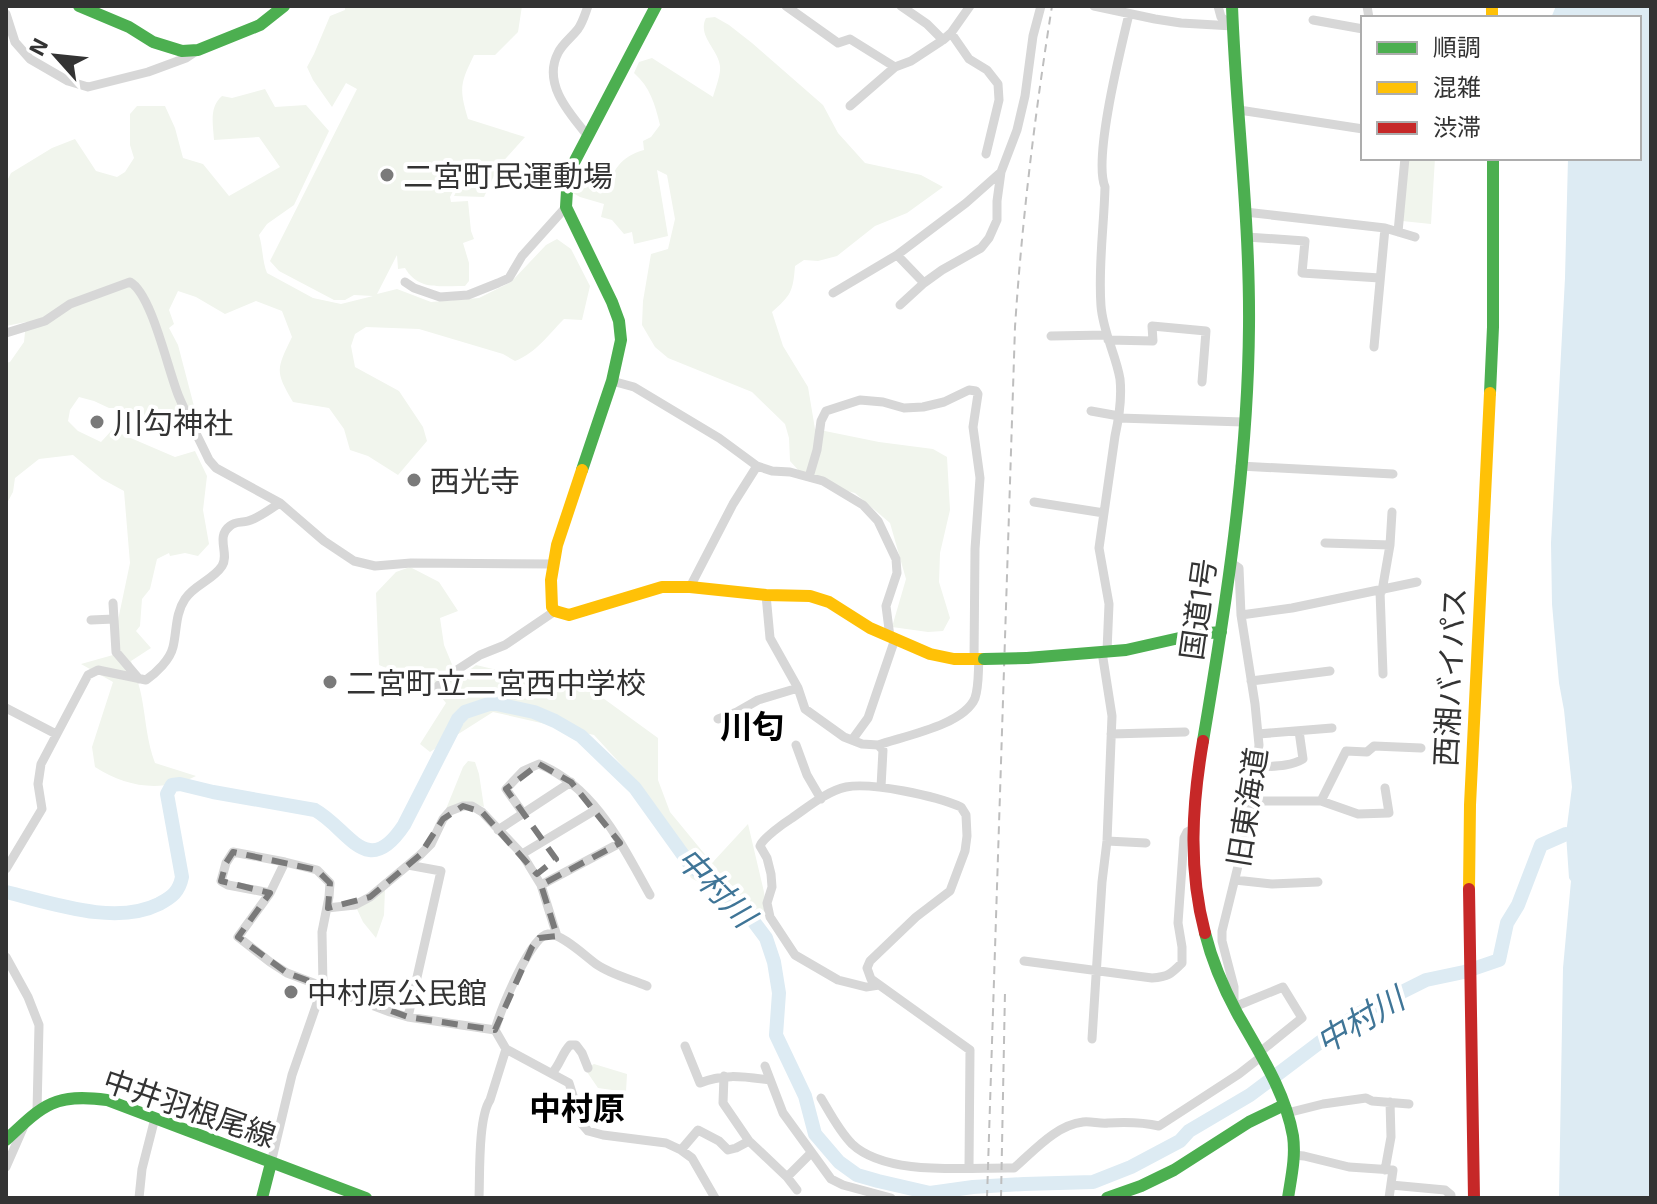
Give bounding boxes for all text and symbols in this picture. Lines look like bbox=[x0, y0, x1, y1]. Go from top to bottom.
north arrow bbox=[16, 16, 96, 96]
legend bbox=[1361, 16, 1641, 160]
text: 順調 bbox=[1433, 32, 1481, 61]
text: N bbox=[22, 33, 52, 59]
text: 混雑 bbox=[1433, 72, 1481, 101]
text: 渋滞 bbox=[1433, 112, 1481, 141]
place label: 二宮町民運動場 bbox=[403, 157, 613, 193]
marker: 二宮町民運動場 bbox=[378, 166, 396, 184]
place label: 川勾神社 bbox=[113, 404, 233, 440]
marker: 川勾神社 bbox=[88, 413, 106, 431]
place label: 西光寺 bbox=[430, 462, 520, 498]
marker: 西光寺 bbox=[405, 471, 423, 489]
street label: 国道1号 bbox=[1172, 556, 1222, 662]
street label: 西湘バイパス bbox=[1426, 586, 1472, 768]
place label: 二宮町立二宮西中学校 bbox=[346, 664, 646, 700]
marker: 二宮町立二宮西中学校 bbox=[321, 673, 339, 691]
district label: 川匂 bbox=[720, 706, 784, 744]
street label: 旧東海道 bbox=[1219, 745, 1273, 869]
water label: 中村川 bbox=[670, 838, 766, 936]
place label: 中村原公民館 bbox=[307, 974, 487, 1010]
water label: 中村川 bbox=[1308, 976, 1412, 1060]
marker: 中村原公民館 bbox=[282, 983, 300, 1001]
street label: 中井羽根尾線 bbox=[99, 1061, 281, 1153]
district label: 中村原 bbox=[529, 1088, 625, 1126]

